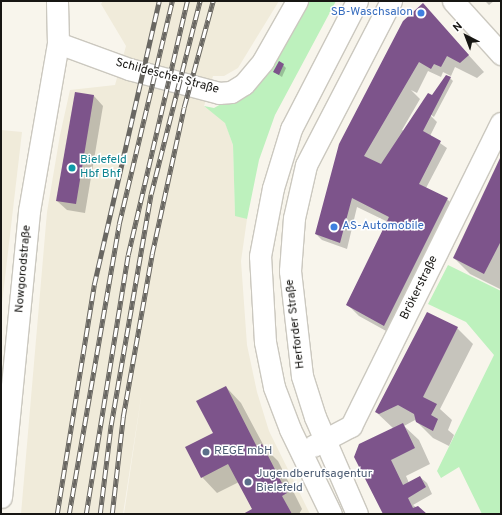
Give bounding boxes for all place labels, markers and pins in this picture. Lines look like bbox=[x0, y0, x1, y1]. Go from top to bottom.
place label: SB-Waschsalon bbox=[331, 6, 413, 20]
marker: SB-Waschsalon bbox=[416, 8, 426, 18]
place label: Bielefeld Hbf Bhf bbox=[80, 154, 127, 182]
marker: Bielefeld Hbf Bhf bbox=[67, 163, 77, 173]
place label: AS-Automobile bbox=[342, 220, 424, 234]
marker: AS-Automobile bbox=[329, 222, 339, 232]
place label: REGE mbH bbox=[214, 445, 272, 459]
marker: REGE mbH bbox=[201, 447, 211, 457]
place label: Jugendberufsagentur Bielefeld bbox=[256, 468, 372, 496]
marker: Jugendberufsagentur Bielefeld bbox=[243, 477, 253, 487]

